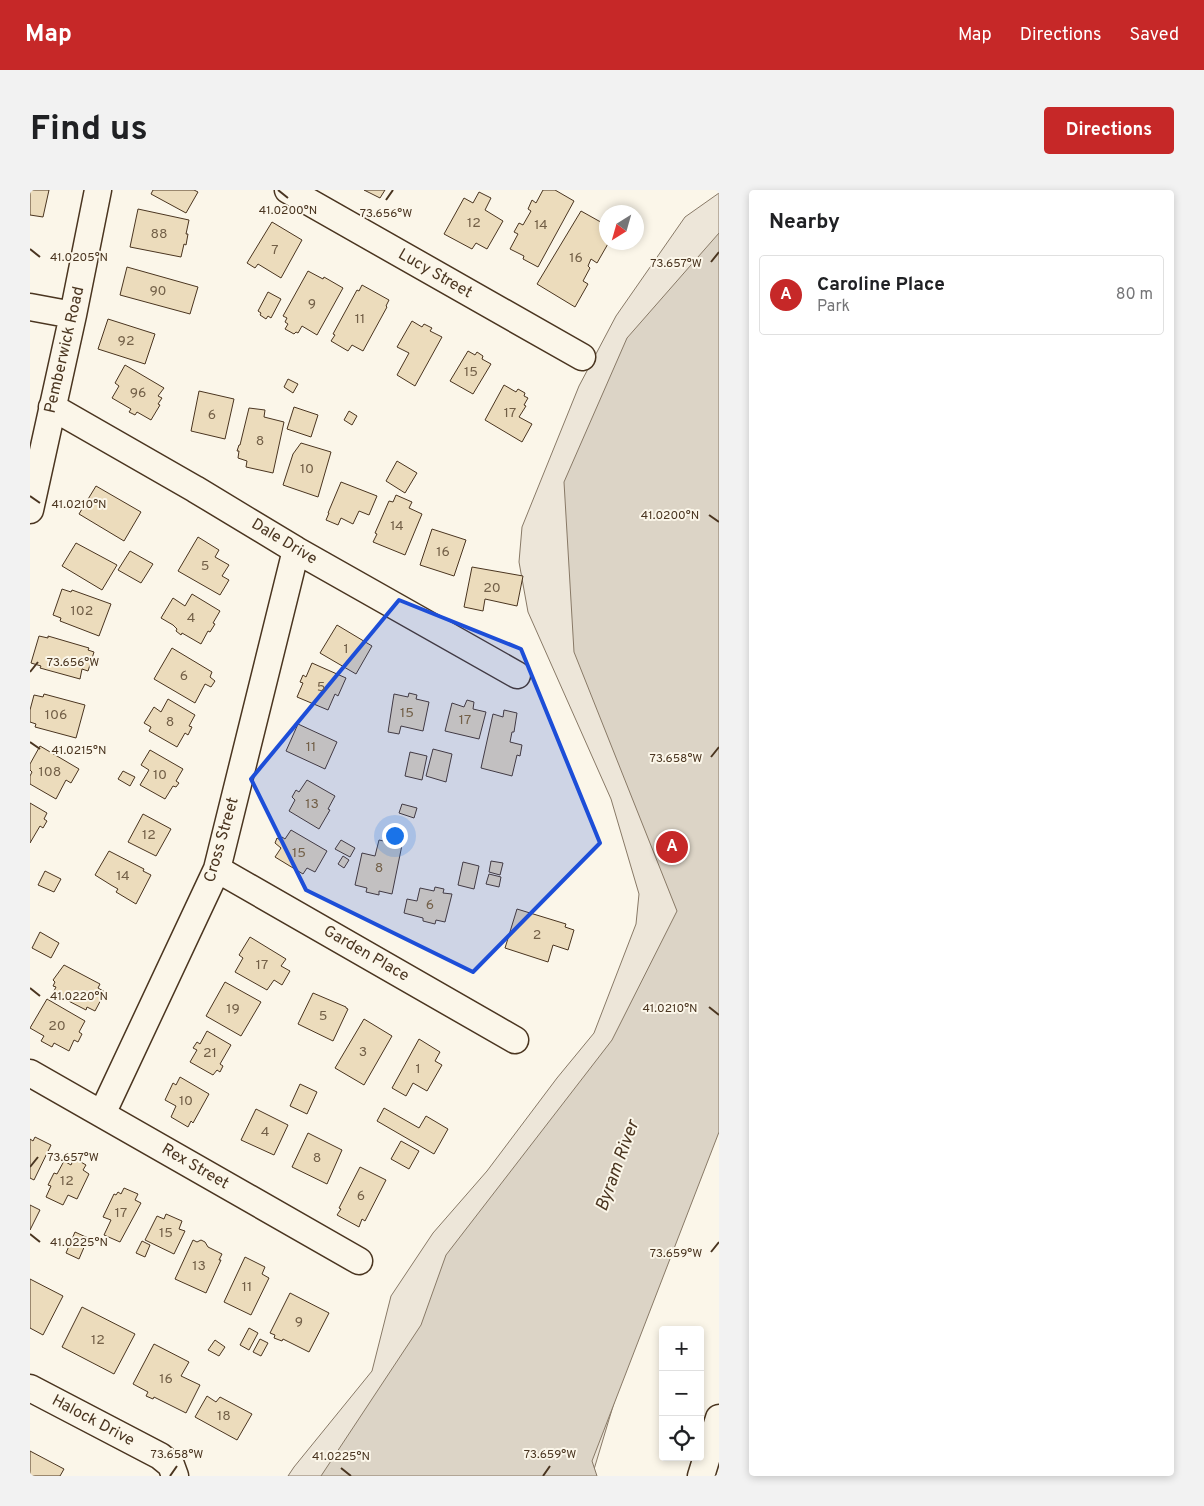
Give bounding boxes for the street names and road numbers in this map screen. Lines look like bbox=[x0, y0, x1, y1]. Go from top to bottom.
street label: Lucy Street bbox=[394, 245, 476, 303]
street label: Pemberwick Road bbox=[41, 285, 89, 415]
street label: Dale Drive bbox=[247, 514, 321, 570]
street label: Cross Street bbox=[200, 795, 244, 885]
street label: Garden Place bbox=[320, 921, 412, 987]
street label: Rex Street bbox=[158, 1140, 232, 1194]
street label: Halock Drive bbox=[48, 1391, 138, 1451]

